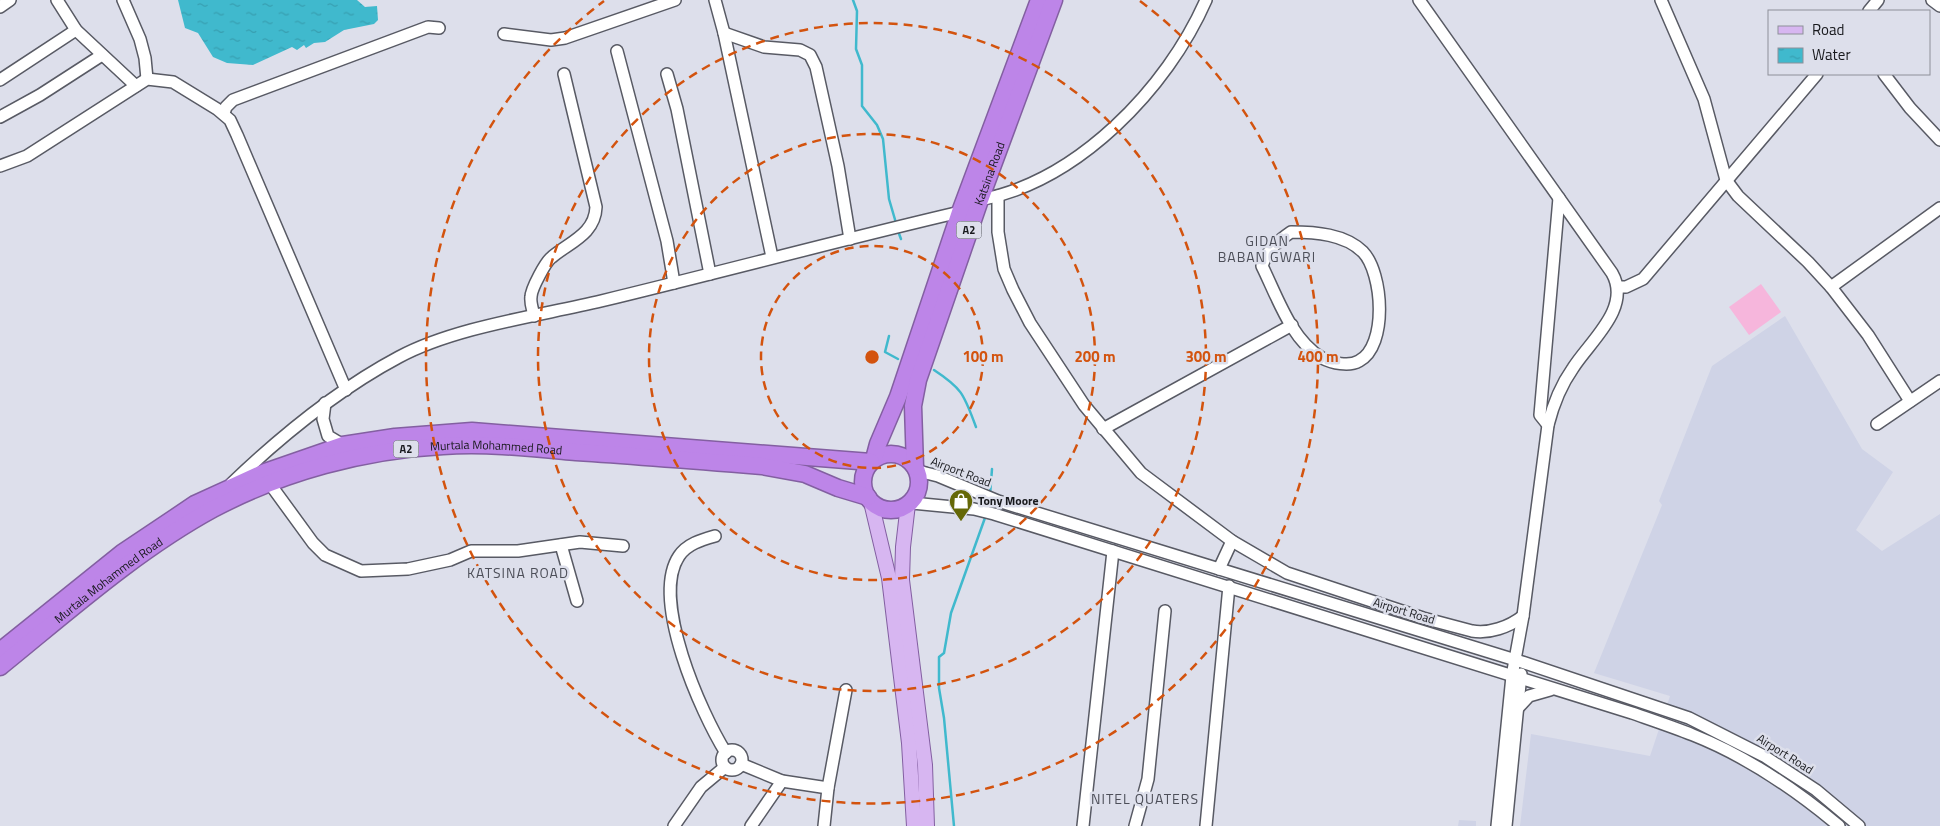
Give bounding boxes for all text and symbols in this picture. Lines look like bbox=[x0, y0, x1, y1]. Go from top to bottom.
legend bbox=[1768, 10, 1930, 75]
text: Road bbox=[1812, 18, 1844, 41]
text: Water bbox=[1812, 43, 1851, 66]
street label: Katsina Road bbox=[969, 139, 1010, 208]
road number: A2 bbox=[956, 222, 982, 238]
district label: GIDAN BABAN GWARI bbox=[1218, 230, 1316, 267]
text: 100 m bbox=[962, 345, 1004, 368]
text: 200 m bbox=[1074, 345, 1116, 368]
text: 300 m bbox=[1185, 345, 1227, 368]
text: 400 m bbox=[1297, 345, 1339, 368]
centre of rings bbox=[863, 348, 881, 366]
street label: Murtala Mohammed Road bbox=[429, 435, 563, 460]
road number: A2 bbox=[394, 440, 418, 458]
street label: Airport Road bbox=[928, 451, 994, 492]
shop icon: Tony Moore bbox=[948, 488, 974, 522]
place label: Tony Moore bbox=[978, 491, 1039, 510]
street label: Murtala Mohammed Road bbox=[50, 532, 166, 628]
district label: KATSINA ROAD bbox=[467, 562, 569, 583]
street label: Airport Road bbox=[1371, 592, 1437, 629]
street label: Airport Road bbox=[1753, 729, 1817, 778]
district label: NITEL QUATERS bbox=[1091, 788, 1199, 809]

